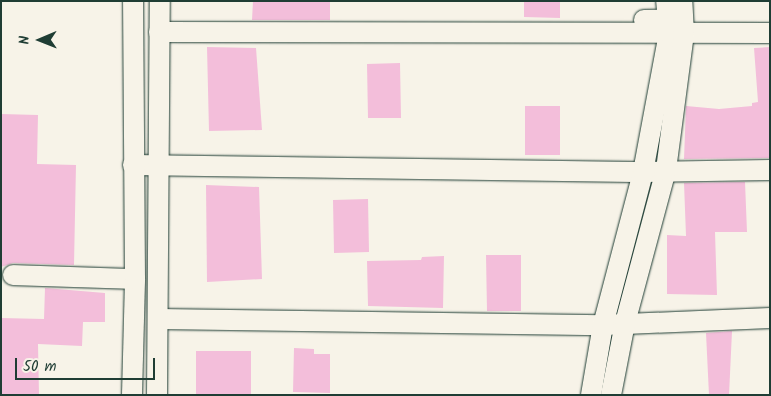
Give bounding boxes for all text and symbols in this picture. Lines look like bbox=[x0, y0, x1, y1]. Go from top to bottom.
north arrow bbox=[15, 15, 65, 65]
text: N bbox=[14, 36, 36, 45]
scale bar bbox=[18, 348, 158, 380]
text: 50 m bbox=[23, 355, 57, 379]

